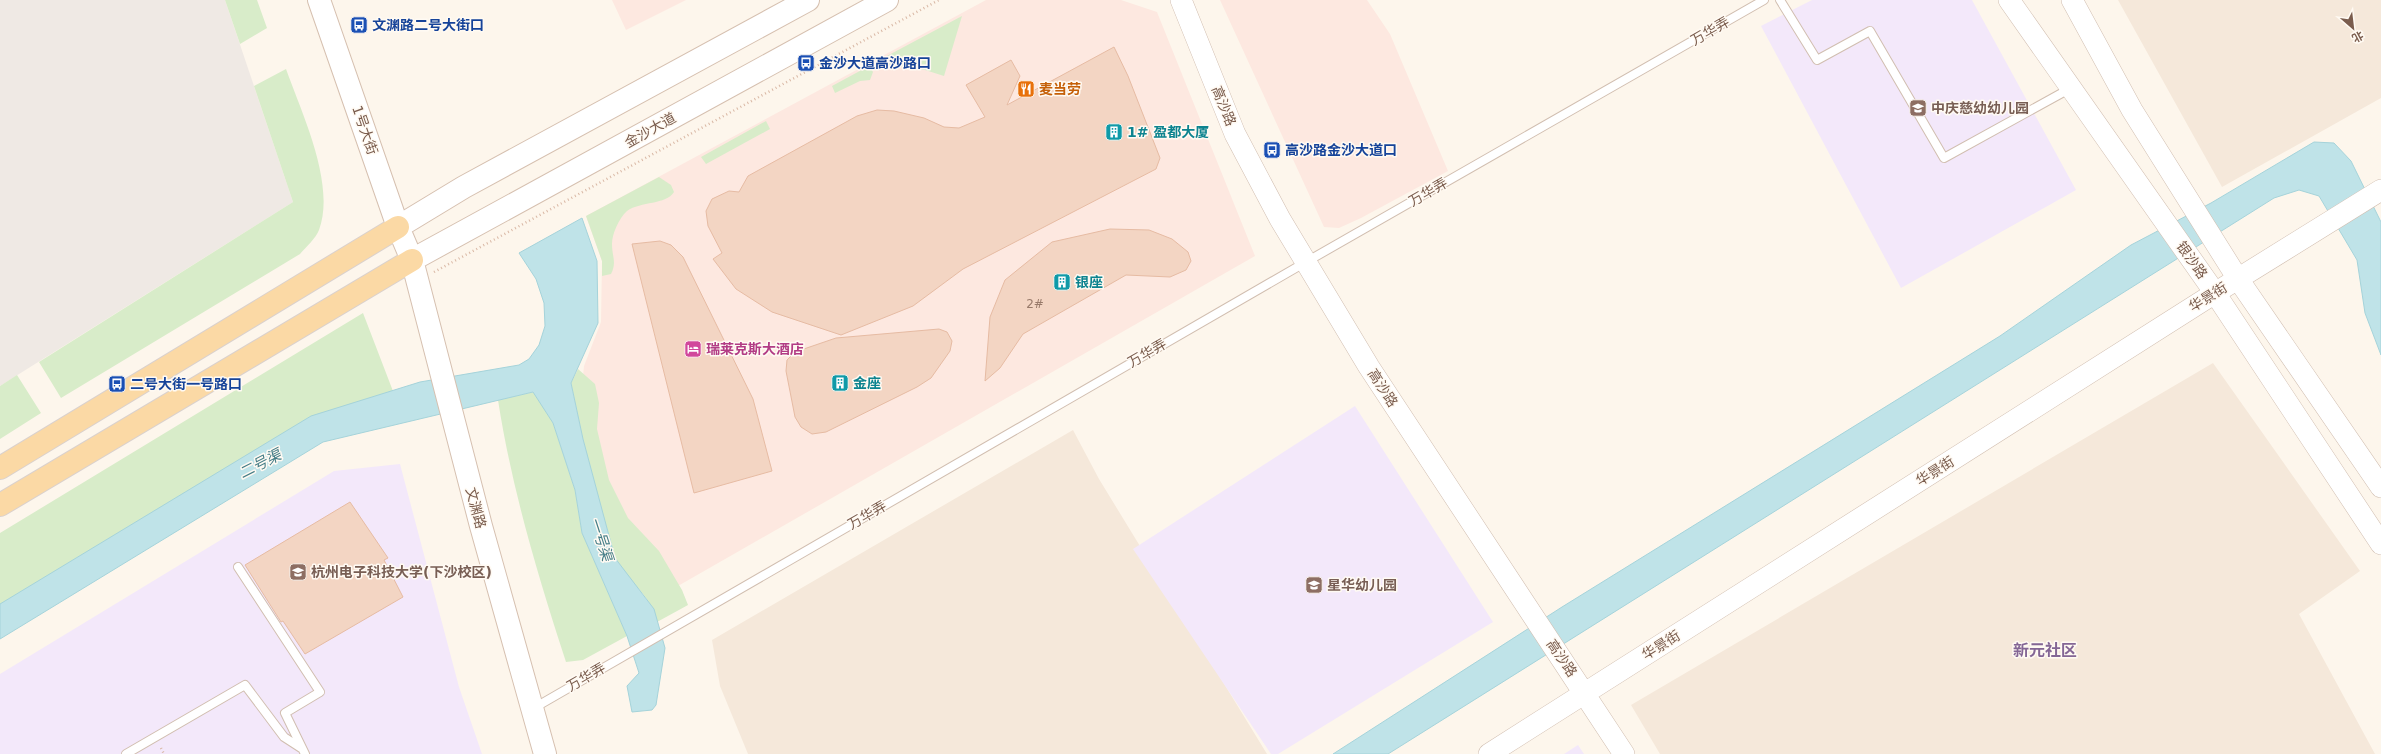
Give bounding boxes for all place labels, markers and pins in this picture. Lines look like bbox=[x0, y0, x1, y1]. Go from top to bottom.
bus stop icon: 文渊路二号大街口 bbox=[349, 15, 369, 35]
place label: 文渊路二号大街口 bbox=[372, 17, 484, 33]
bus stop icon: 金沙大道高沙路口 bbox=[796, 53, 816, 73]
place label: 金沙大道高沙路口 bbox=[819, 55, 931, 71]
restaurant icon: 麦当劳 bbox=[1016, 79, 1036, 99]
place label: 麦当劳 bbox=[1039, 81, 1081, 97]
school or university icon: 中庆慈幼幼儿园 bbox=[1908, 98, 1928, 118]
place label: 中庆慈幼幼儿园 bbox=[1931, 100, 2029, 116]
building icon: 1# 盈都大厦 bbox=[1104, 122, 1124, 142]
place label: 1# 盈都大厦 bbox=[1127, 124, 1209, 140]
bus stop icon: 高沙路金沙大道口 bbox=[1262, 140, 1282, 160]
place label: 高沙路金沙大道口 bbox=[1285, 142, 1397, 158]
building icon: 银座 bbox=[1052, 272, 1072, 292]
place label: 银座 bbox=[1075, 274, 1103, 290]
hotel icon: 瑞莱克斯大酒店 bbox=[683, 339, 703, 359]
place label: 瑞莱克斯大酒店 bbox=[706, 341, 804, 357]
building icon: 金座 bbox=[830, 373, 850, 393]
bus stop icon: 二号大街一号路口 bbox=[107, 374, 127, 394]
place label: 金座 bbox=[853, 375, 881, 391]
place label: 二号大街一号路口 bbox=[130, 376, 242, 392]
school or university icon: 杭州电子科技大学(下沙校区) bbox=[288, 562, 308, 582]
place label: 杭州电子科技大学(下沙校区) bbox=[311, 564, 492, 580]
school or university icon: 星华幼儿园 bbox=[1304, 575, 1324, 595]
place label: 星华幼儿园 bbox=[1327, 577, 1397, 593]

